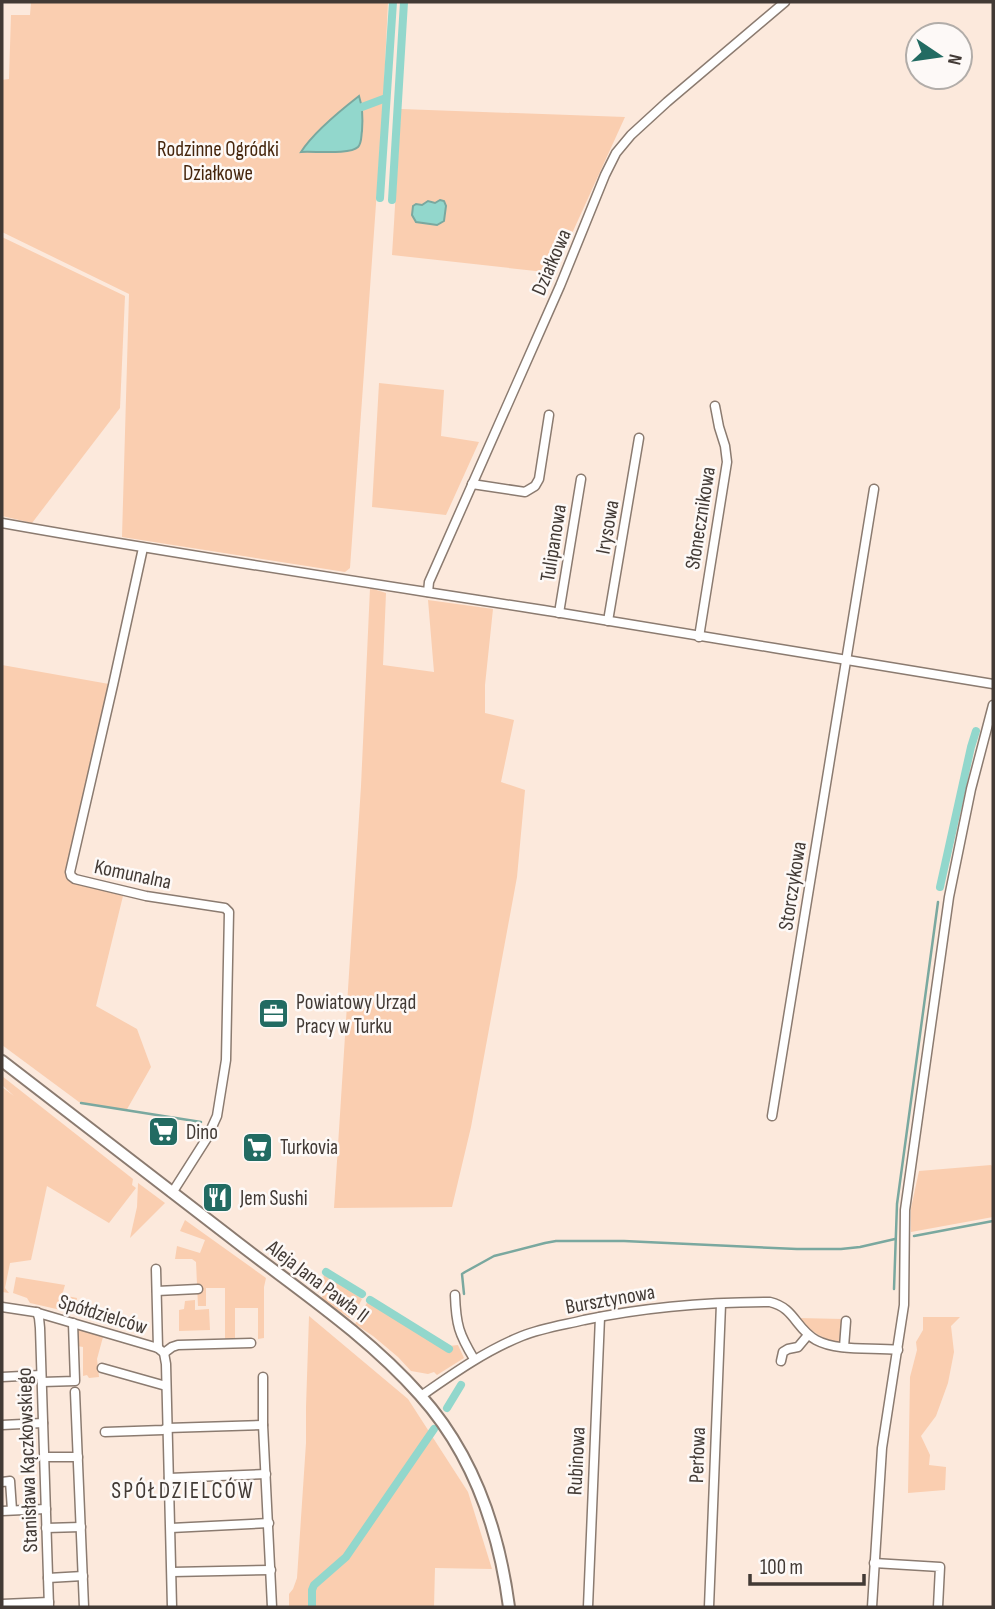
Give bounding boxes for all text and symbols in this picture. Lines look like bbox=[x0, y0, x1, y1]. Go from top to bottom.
north arrow bbox=[904, 21, 974, 91]
text: N bbox=[942, 52, 966, 67]
park label: Rodzinne Ogródki Działkowe bbox=[157, 137, 279, 186]
street label: Działkowa bbox=[526, 225, 577, 299]
street label: Słonecznikowa bbox=[680, 465, 721, 571]
street label: Irysowa bbox=[590, 498, 625, 556]
street label: Tulipanowa bbox=[535, 503, 572, 584]
street label: Storczykowa bbox=[773, 840, 812, 932]
street label: Komunalna bbox=[92, 854, 174, 895]
place label: Powiatowy Urząd Pracy w Turku bbox=[296, 990, 416, 1039]
office icon: Powiatowy Urząd Pracy w Turku bbox=[256, 997, 290, 1031]
supermarket icon: Dino bbox=[146, 1115, 180, 1149]
place label: Dino bbox=[186, 1120, 218, 1145]
supermarket icon: Turkovia bbox=[240, 1130, 274, 1164]
place label: Turkovia bbox=[280, 1135, 338, 1160]
restaurant icon: Jem Sushi bbox=[200, 1181, 234, 1215]
place label: Jem Sushi bbox=[239, 1186, 308, 1211]
street label: Aleja Jana Pawła II bbox=[261, 1234, 374, 1328]
street label: Bursztynowa bbox=[563, 1279, 657, 1320]
street label: Spółdzielców bbox=[55, 1289, 151, 1340]
street label: Stanisława Kączkowskiego bbox=[12, 1367, 43, 1553]
street label: Rubinowa bbox=[562, 1426, 591, 1496]
street label: Perłowa bbox=[684, 1427, 711, 1483]
district label: SPÓŁDZIELCÓW bbox=[111, 1477, 255, 1505]
scale bar bbox=[750, 1542, 864, 1586]
text: 100 m bbox=[760, 1555, 803, 1580]

